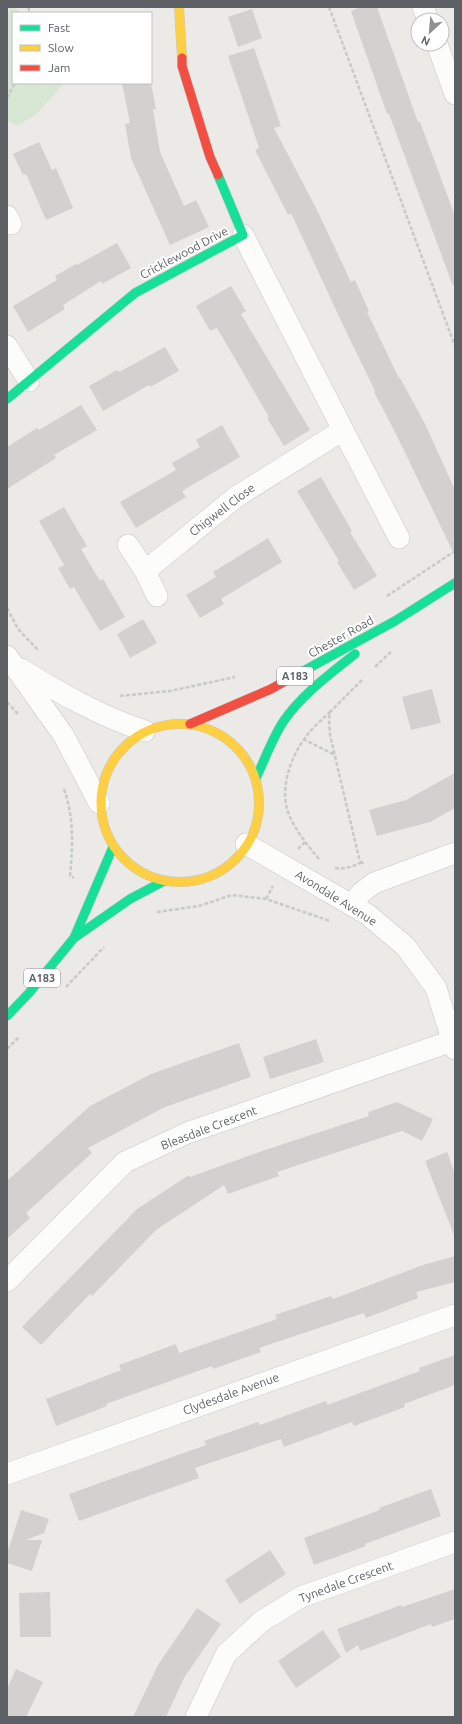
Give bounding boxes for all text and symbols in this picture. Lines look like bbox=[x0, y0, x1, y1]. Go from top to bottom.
legend bbox=[12, 12, 152, 84]
north arrow bbox=[410, 12, 450, 52]
text: Fast bbox=[48, 21, 70, 34]
text: N bbox=[419, 34, 432, 48]
text: Slow bbox=[48, 41, 74, 54]
text: Jam bbox=[48, 61, 70, 74]
street label: Cricklewood Drive bbox=[138, 224, 230, 281]
street label: Chigwell Close bbox=[187, 481, 257, 538]
street label: Chester Road bbox=[306, 613, 376, 660]
road number: A183 bbox=[277, 667, 313, 685]
street label: Avondale Avenue bbox=[293, 867, 379, 928]
road number: A183 bbox=[24, 969, 60, 987]
street label: Bleasdale Crescent bbox=[159, 1103, 259, 1152]
street label: Clydesdale Avenue bbox=[181, 1370, 281, 1417]
street label: Tynedale Crescent bbox=[297, 1558, 395, 1605]

